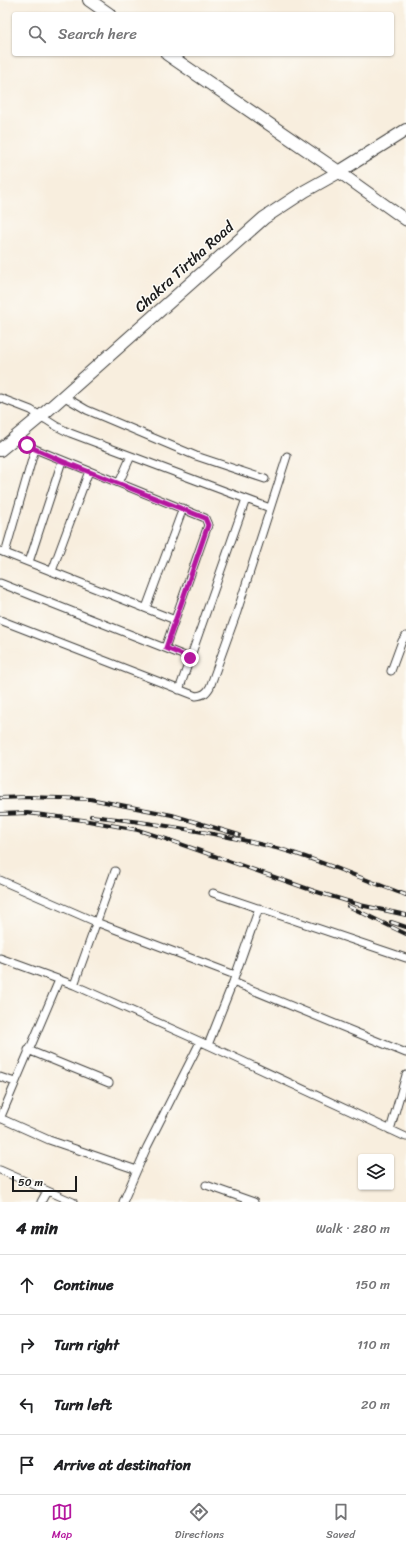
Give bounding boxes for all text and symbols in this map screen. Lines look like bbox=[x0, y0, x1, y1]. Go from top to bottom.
search box bbox=[12, 12, 394, 56]
text: Search here bbox=[58, 21, 137, 47]
icon: search bbox=[26, 23, 48, 45]
street label: Chakra Tirtha Road bbox=[128, 214, 241, 319]
route start bbox=[18, 436, 36, 454]
route end bbox=[181, 649, 199, 667]
map controls bbox=[358, 1154, 394, 1190]
button: layers bbox=[358, 1154, 394, 1190]
text: 50 m bbox=[18, 1173, 43, 1192]
scale bar bbox=[12, 1174, 77, 1193]
text: 4 min bbox=[16, 1213, 58, 1243]
text: Walk · 280 m bbox=[316, 1217, 390, 1240]
text: Continue bbox=[54, 1272, 114, 1298]
text: 150 m bbox=[355, 1273, 390, 1296]
icon: ahead bbox=[16, 1274, 38, 1296]
text: Turn right bbox=[54, 1332, 119, 1358]
text: 110 m bbox=[357, 1333, 390, 1356]
icon: right bbox=[16, 1334, 38, 1356]
text: Turn left bbox=[54, 1392, 112, 1418]
text: 20 m bbox=[361, 1393, 390, 1416]
icon: left bbox=[16, 1394, 38, 1416]
text: Arrive at destination bbox=[54, 1452, 191, 1478]
icon: arrive bbox=[16, 1454, 38, 1476]
tab: Map bbox=[51, 1501, 73, 1544]
tab: Directions bbox=[175, 1501, 224, 1544]
tab: Saved bbox=[326, 1501, 355, 1544]

